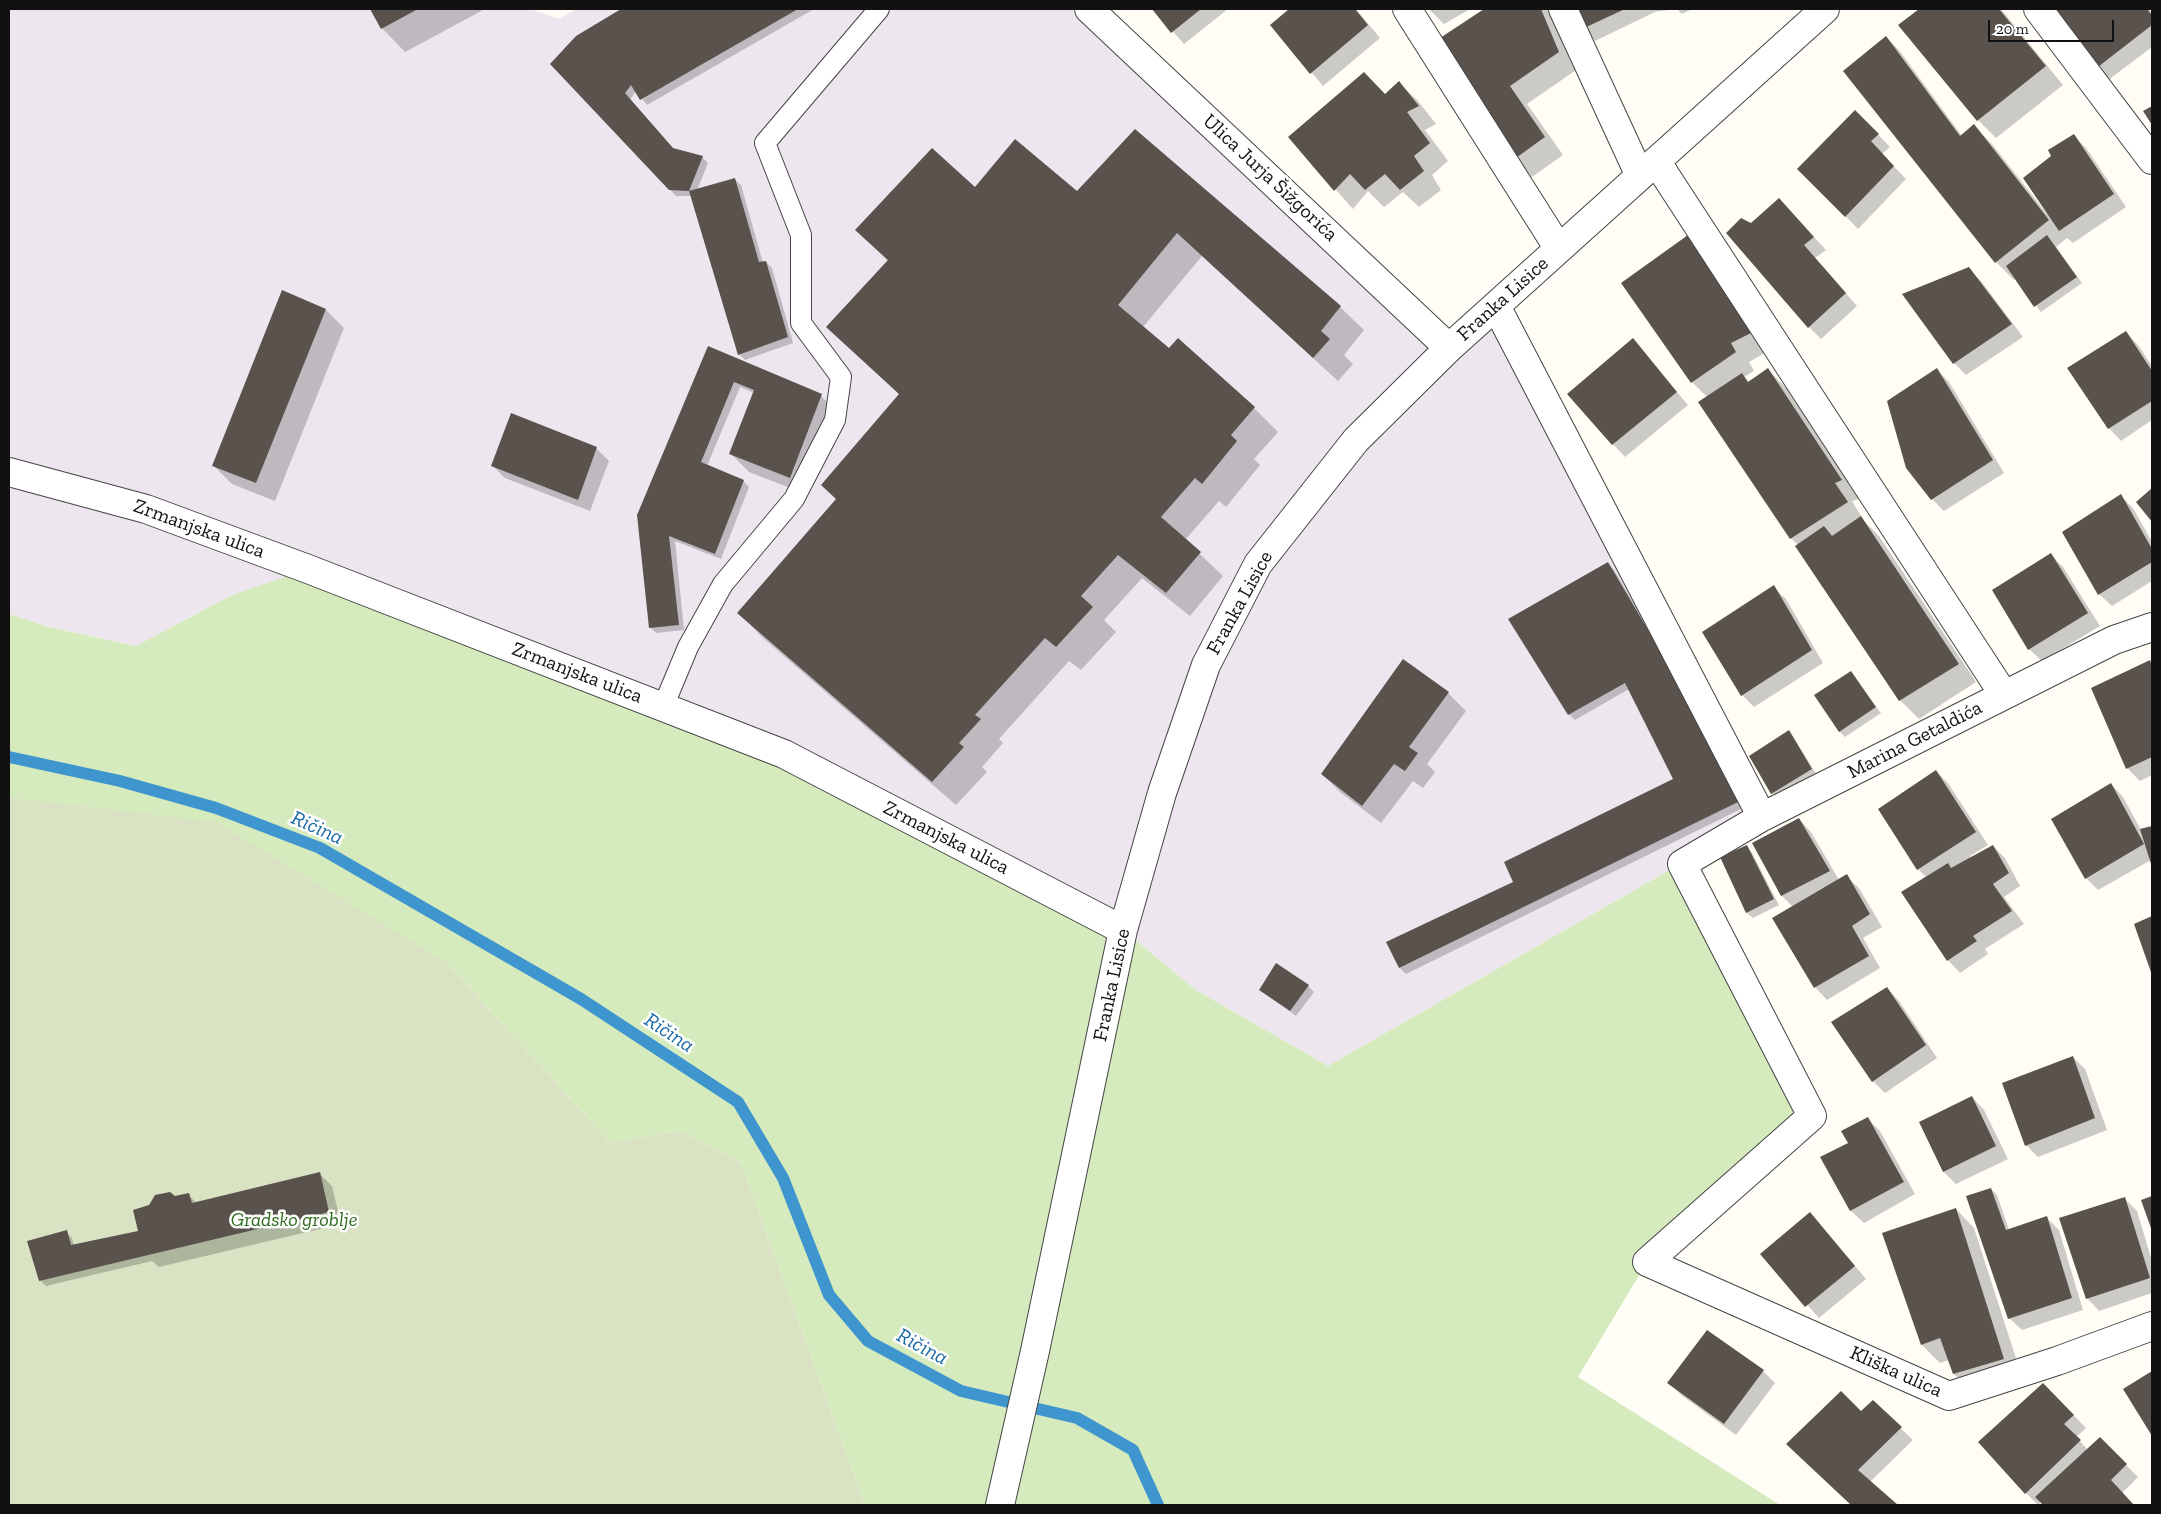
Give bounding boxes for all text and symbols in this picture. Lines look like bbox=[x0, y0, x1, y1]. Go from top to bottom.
scale bar bbox=[1991, 10, 2117, 42]
text: 20 m bbox=[1996, 20, 2029, 38]
street label: Ulica Jurja Šižgorića bbox=[1197, 109, 1343, 247]
street label: Franka Lisice bbox=[1452, 252, 1554, 346]
street label: Zrmanjska ulica bbox=[130, 494, 268, 564]
street label: Franka Lisice bbox=[1202, 547, 1278, 659]
street label: Zrmanjska ulica bbox=[508, 637, 646, 709]
street label: Marina Getaldića bbox=[1844, 696, 1986, 784]
street label: Zrmanjska ulica bbox=[879, 796, 1013, 880]
water label: Ričina bbox=[287, 805, 347, 851]
street label: Franka Lisice bbox=[1088, 926, 1136, 1044]
water label: Ričina bbox=[639, 1008, 699, 1058]
park label: Gradsko groblje bbox=[231, 1208, 357, 1232]
water label: Ričina bbox=[892, 1323, 952, 1371]
street label: Kliška ulica bbox=[1846, 1341, 1946, 1403]

